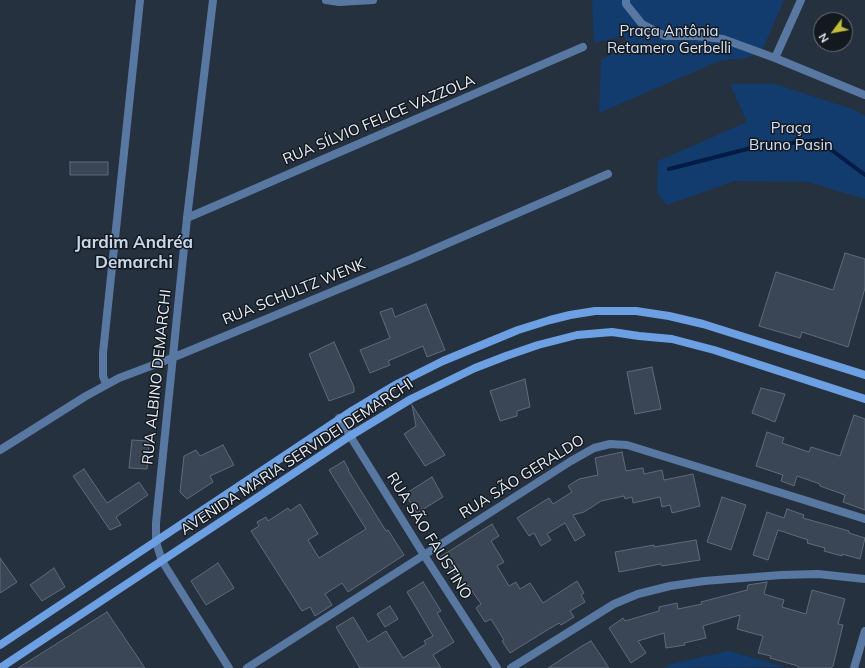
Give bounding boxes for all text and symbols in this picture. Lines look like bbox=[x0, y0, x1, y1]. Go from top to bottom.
north arrow bbox=[813, 12, 853, 52]
park label: Praça Antônia Retamero Gerbelli bbox=[607, 22, 731, 57]
text: N bbox=[816, 31, 832, 45]
street label: RUA SÍLVIO FELICE VAZZOLA bbox=[280, 71, 478, 169]
park label: Praça Bruno Pasin bbox=[749, 119, 833, 154]
district label: Jardim Andréa Demarchi bbox=[75, 233, 193, 273]
street label: RUA SCHULTZ WENK bbox=[220, 255, 368, 329]
street label: RUA ALBINO DEMARCHI bbox=[139, 289, 175, 465]
street label: AVENIDA MARIA SERVIDEI DEMARCHI bbox=[177, 375, 417, 539]
street label: RUA SÃO GERALDO bbox=[456, 431, 588, 523]
street label: RUA SÃO FAUSTINO bbox=[383, 469, 475, 603]

